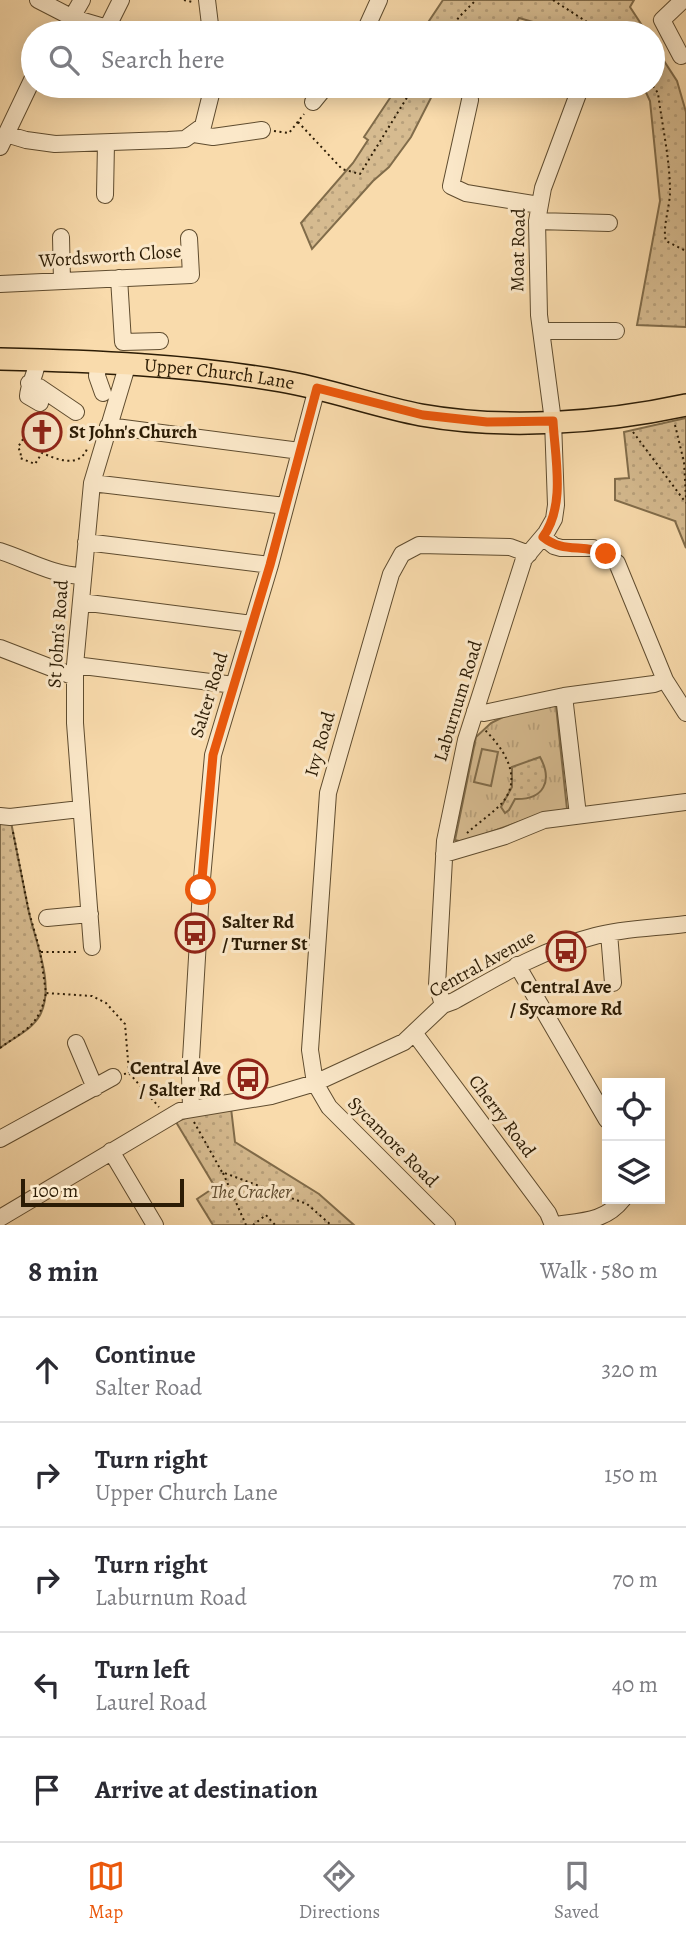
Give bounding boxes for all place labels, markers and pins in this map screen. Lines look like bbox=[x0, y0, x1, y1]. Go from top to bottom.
church icon: St John's Church bbox=[21, 411, 63, 453]
place label: St John's Church bbox=[69, 419, 197, 445]
place label: Salter Rd / Turner St bbox=[222, 909, 308, 957]
bus stop icon: Salter Rd / Turner St bbox=[174, 912, 216, 954]
bus stop icon: Central Ave / Sycamore Rd bbox=[545, 930, 587, 972]
place label: Central Ave / Sycamore Rd bbox=[510, 974, 623, 1022]
place label: Central Ave / Salter Rd bbox=[130, 1055, 222, 1103]
bus stop icon: Central Ave / Salter Rd bbox=[227, 1058, 269, 1100]

